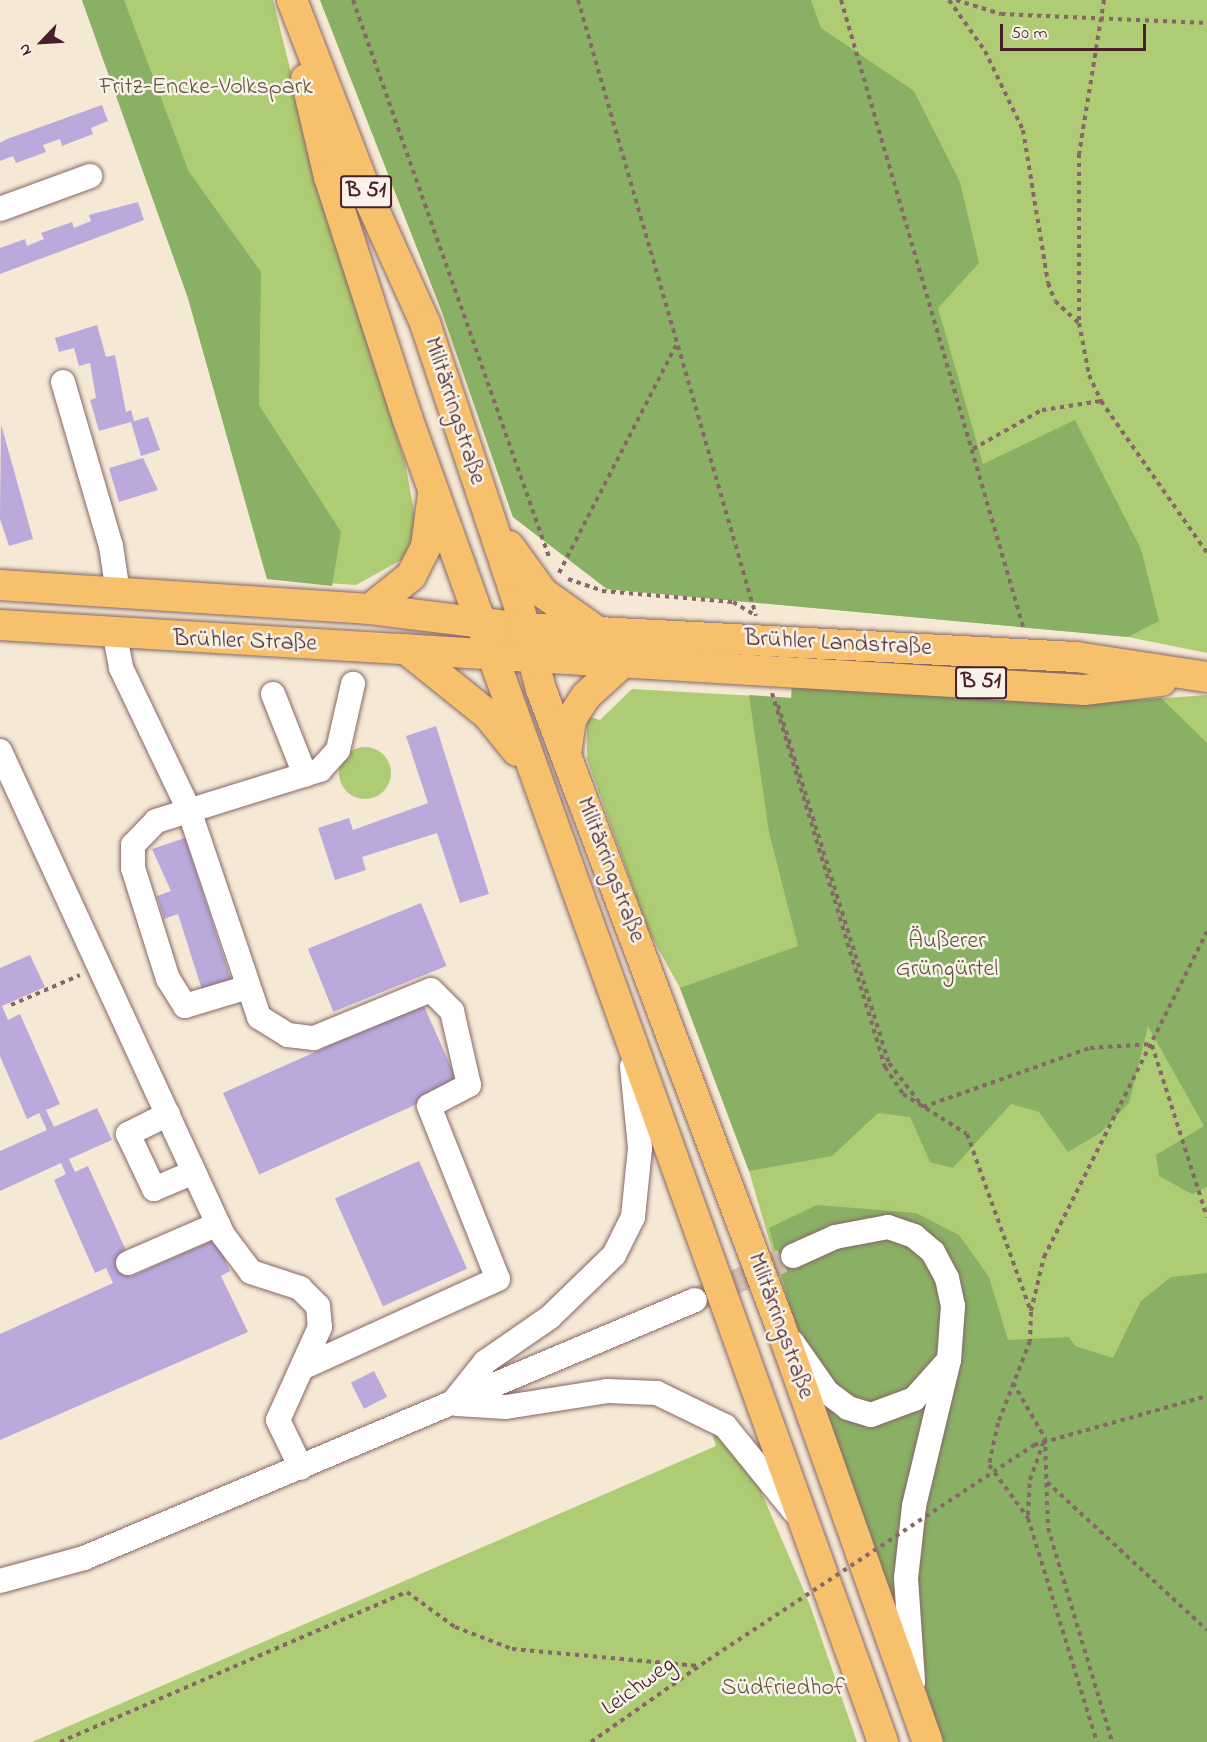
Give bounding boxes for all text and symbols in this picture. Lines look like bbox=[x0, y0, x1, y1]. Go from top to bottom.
north arrow bbox=[12, 12, 72, 72]
scale bar bbox=[1003, 12, 1148, 50]
text: 50 m bbox=[1011, 21, 1048, 47]
text: N bbox=[13, 40, 39, 60]
park label: Fritz-Encke-Volkspark bbox=[99, 74, 313, 102]
road number: B 51 bbox=[339, 173, 393, 211]
street label: Militärringstraße bbox=[417, 334, 491, 488]
street label: Brühler Straße bbox=[173, 625, 317, 659]
street label: Brühler Landstraße bbox=[743, 625, 933, 663]
road number: B 51 bbox=[954, 664, 1008, 702]
street label: Militärringstraße bbox=[569, 793, 651, 947]
park label: Äußerer Grüngürtel bbox=[896, 928, 998, 984]
street label: Militärringstraße bbox=[740, 1249, 820, 1403]
street label: Leichweg bbox=[597, 1651, 681, 1723]
park label: Südfriedhof bbox=[721, 1675, 845, 1703]

